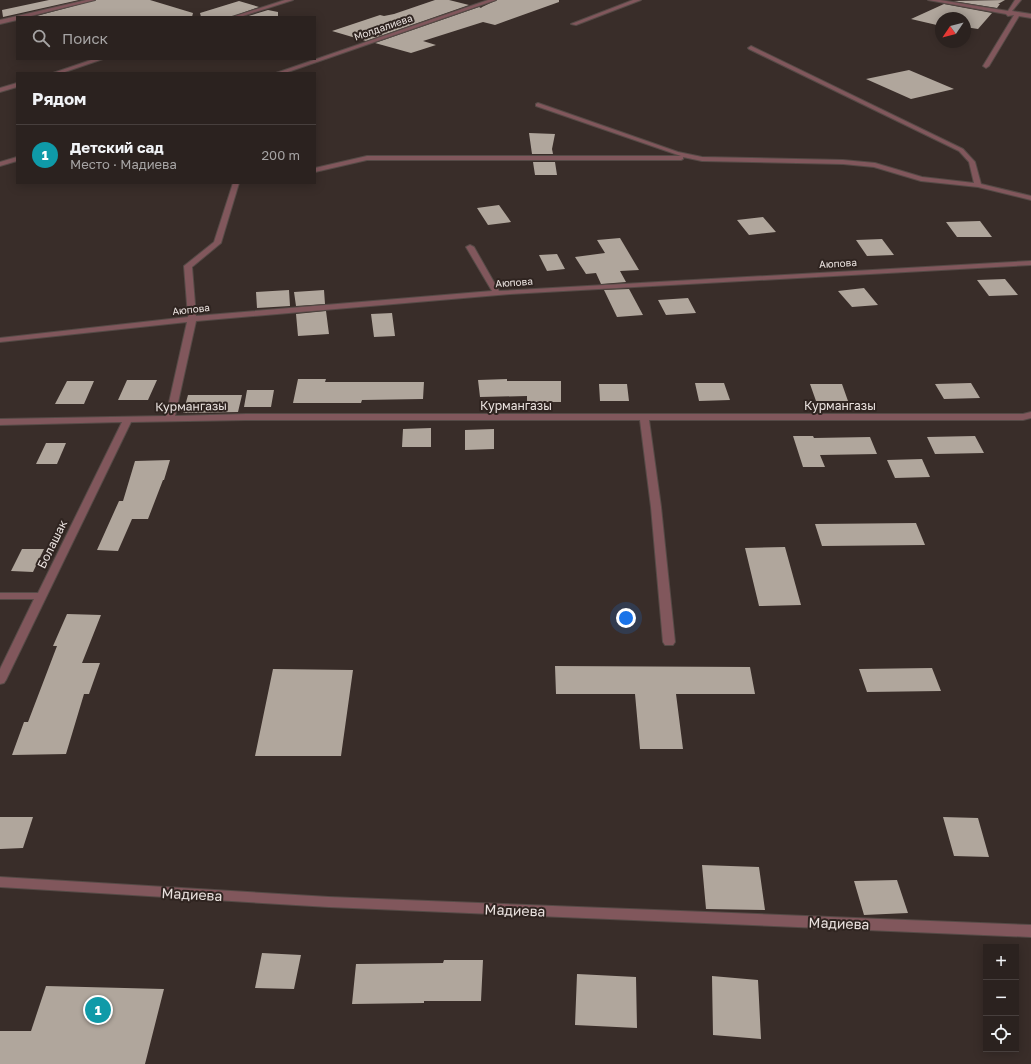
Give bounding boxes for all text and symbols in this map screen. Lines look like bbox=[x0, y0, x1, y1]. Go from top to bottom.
street label: Молдалиева bbox=[352, 11, 414, 43]
north arrow bbox=[935, 12, 971, 48]
search box bbox=[16, 16, 316, 60]
icon: search bbox=[30, 27, 52, 49]
text: Поиск bbox=[62, 29, 108, 47]
text: Рядом bbox=[32, 88, 86, 109]
text: Детский сад bbox=[70, 138, 164, 156]
text: 1 bbox=[42, 147, 48, 163]
text: 200 m bbox=[262, 147, 300, 163]
text: Место · Мадиева bbox=[70, 156, 177, 172]
street label: Аюпова bbox=[819, 256, 857, 270]
street label: Аюпова bbox=[495, 275, 533, 289]
street label: Аюпова bbox=[172, 301, 210, 317]
street label: Курмангазы bbox=[155, 398, 227, 414]
street label: Курмангазы bbox=[480, 398, 552, 413]
street label: Курмангазы bbox=[804, 398, 876, 413]
street label: Болашак bbox=[34, 517, 70, 571]
your location bbox=[616, 608, 636, 628]
street label: Мадиева bbox=[161, 884, 223, 904]
street label: Мадиева bbox=[484, 900, 546, 920]
street label: Мадиева bbox=[808, 913, 870, 933]
map controls bbox=[983, 944, 1019, 1052]
button: + bbox=[983, 944, 1019, 980]
button: − bbox=[983, 980, 1019, 1016]
pin: 1 bbox=[85, 995, 111, 1025]
button: locate bbox=[983, 1016, 1019, 1052]

